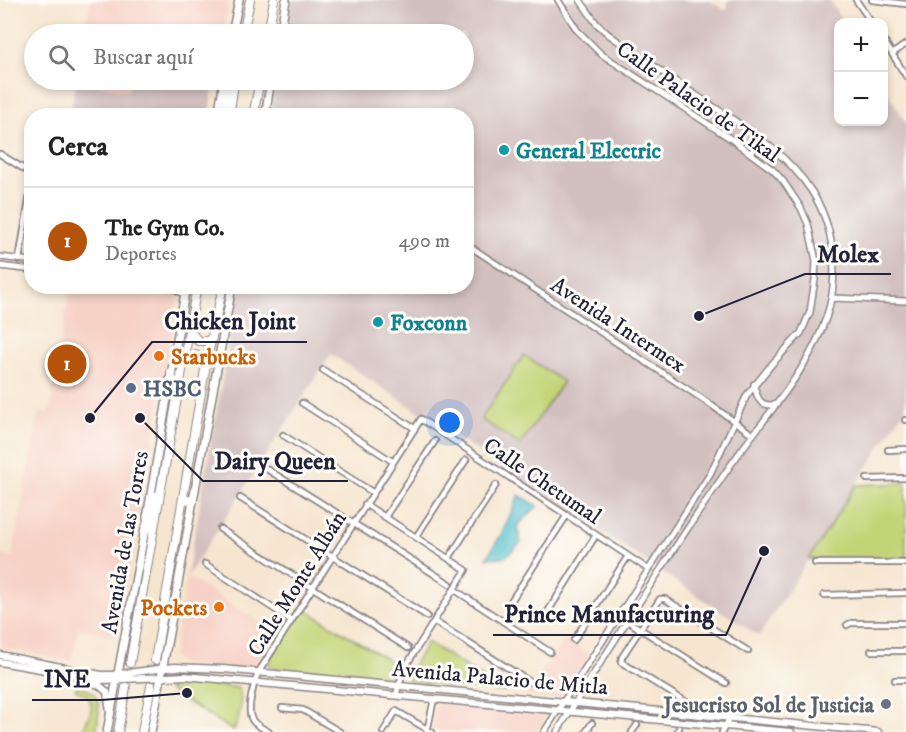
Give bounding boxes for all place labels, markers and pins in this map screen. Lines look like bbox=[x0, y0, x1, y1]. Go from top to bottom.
place label: General Electric bbox=[516, 138, 661, 165]
marker: General Electric bbox=[497, 143, 511, 157]
callout: Molex bbox=[805, 232, 891, 274]
callout: Chicken Joint bbox=[152, 300, 307, 342]
place label: Foxconn bbox=[390, 310, 468, 337]
marker: Foxconn bbox=[371, 315, 385, 329]
pin: 1 bbox=[48, 342, 86, 386]
place label: Starbucks bbox=[171, 344, 256, 371]
marker: Starbucks bbox=[152, 349, 166, 363]
place label: HSBC bbox=[143, 376, 202, 403]
marker: HSBC bbox=[124, 381, 138, 395]
callout: Dairy Queen bbox=[203, 439, 348, 481]
callout: Prince Manufacturing bbox=[493, 593, 726, 635]
place label: Pockets bbox=[140, 595, 208, 622]
marker: Pockets bbox=[212, 600, 226, 614]
callout: INE bbox=[32, 658, 102, 700]
place label: Jesucristo Sol de Justicia bbox=[661, 692, 875, 719]
marker: Jesucristo Sol de Justicia bbox=[879, 697, 893, 711]

